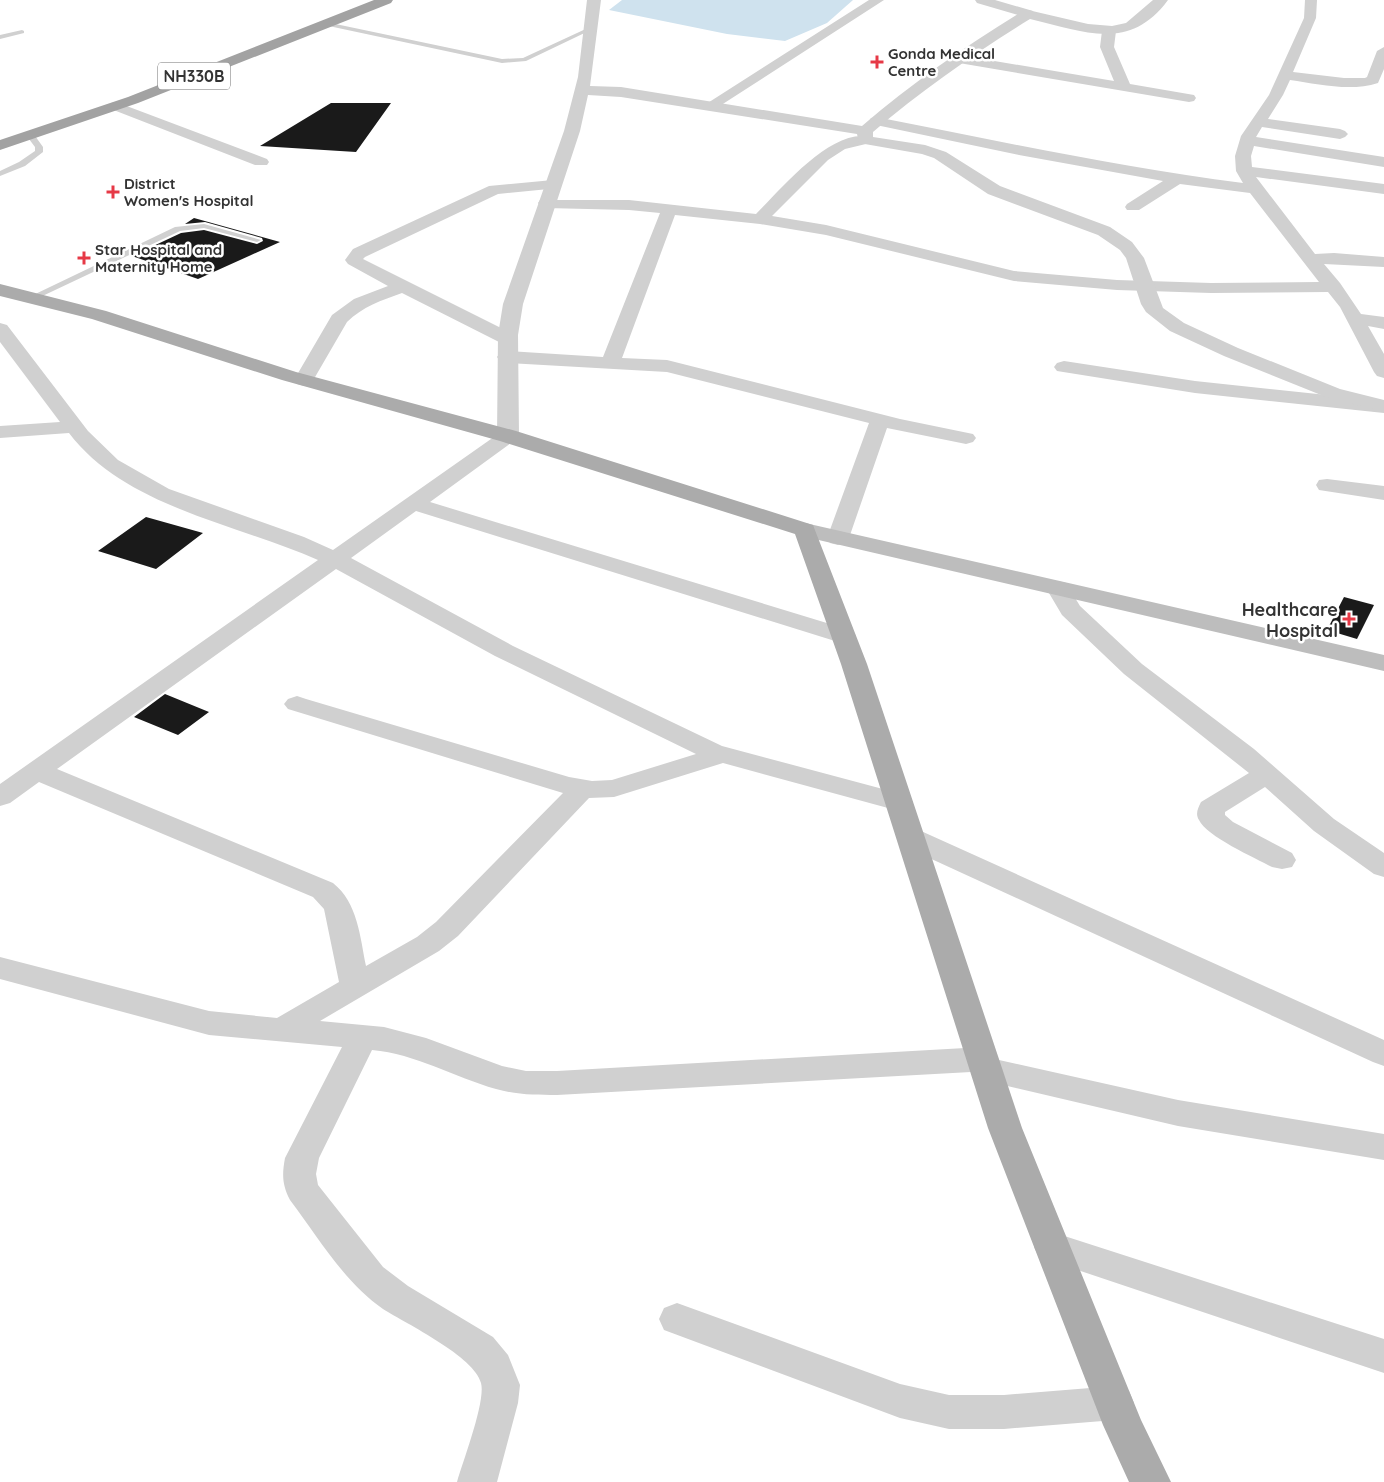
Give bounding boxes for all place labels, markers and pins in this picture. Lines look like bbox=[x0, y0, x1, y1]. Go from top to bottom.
place label: Gonda Medical Centre bbox=[888, 44, 995, 80]
marker: Gonda Medical Centre bbox=[870, 55, 884, 69]
place label: District Women's Hospital bbox=[124, 174, 253, 210]
marker: District Women's Hospital bbox=[106, 185, 120, 199]
place label: Star Hospital and Maternity Home bbox=[95, 240, 222, 276]
marker: Star Hospital and Maternity Home bbox=[77, 251, 91, 265]
place label: Healthcare Hospital bbox=[1242, 598, 1338, 642]
marker: Healthcare Hospital bbox=[1342, 612, 1356, 626]

